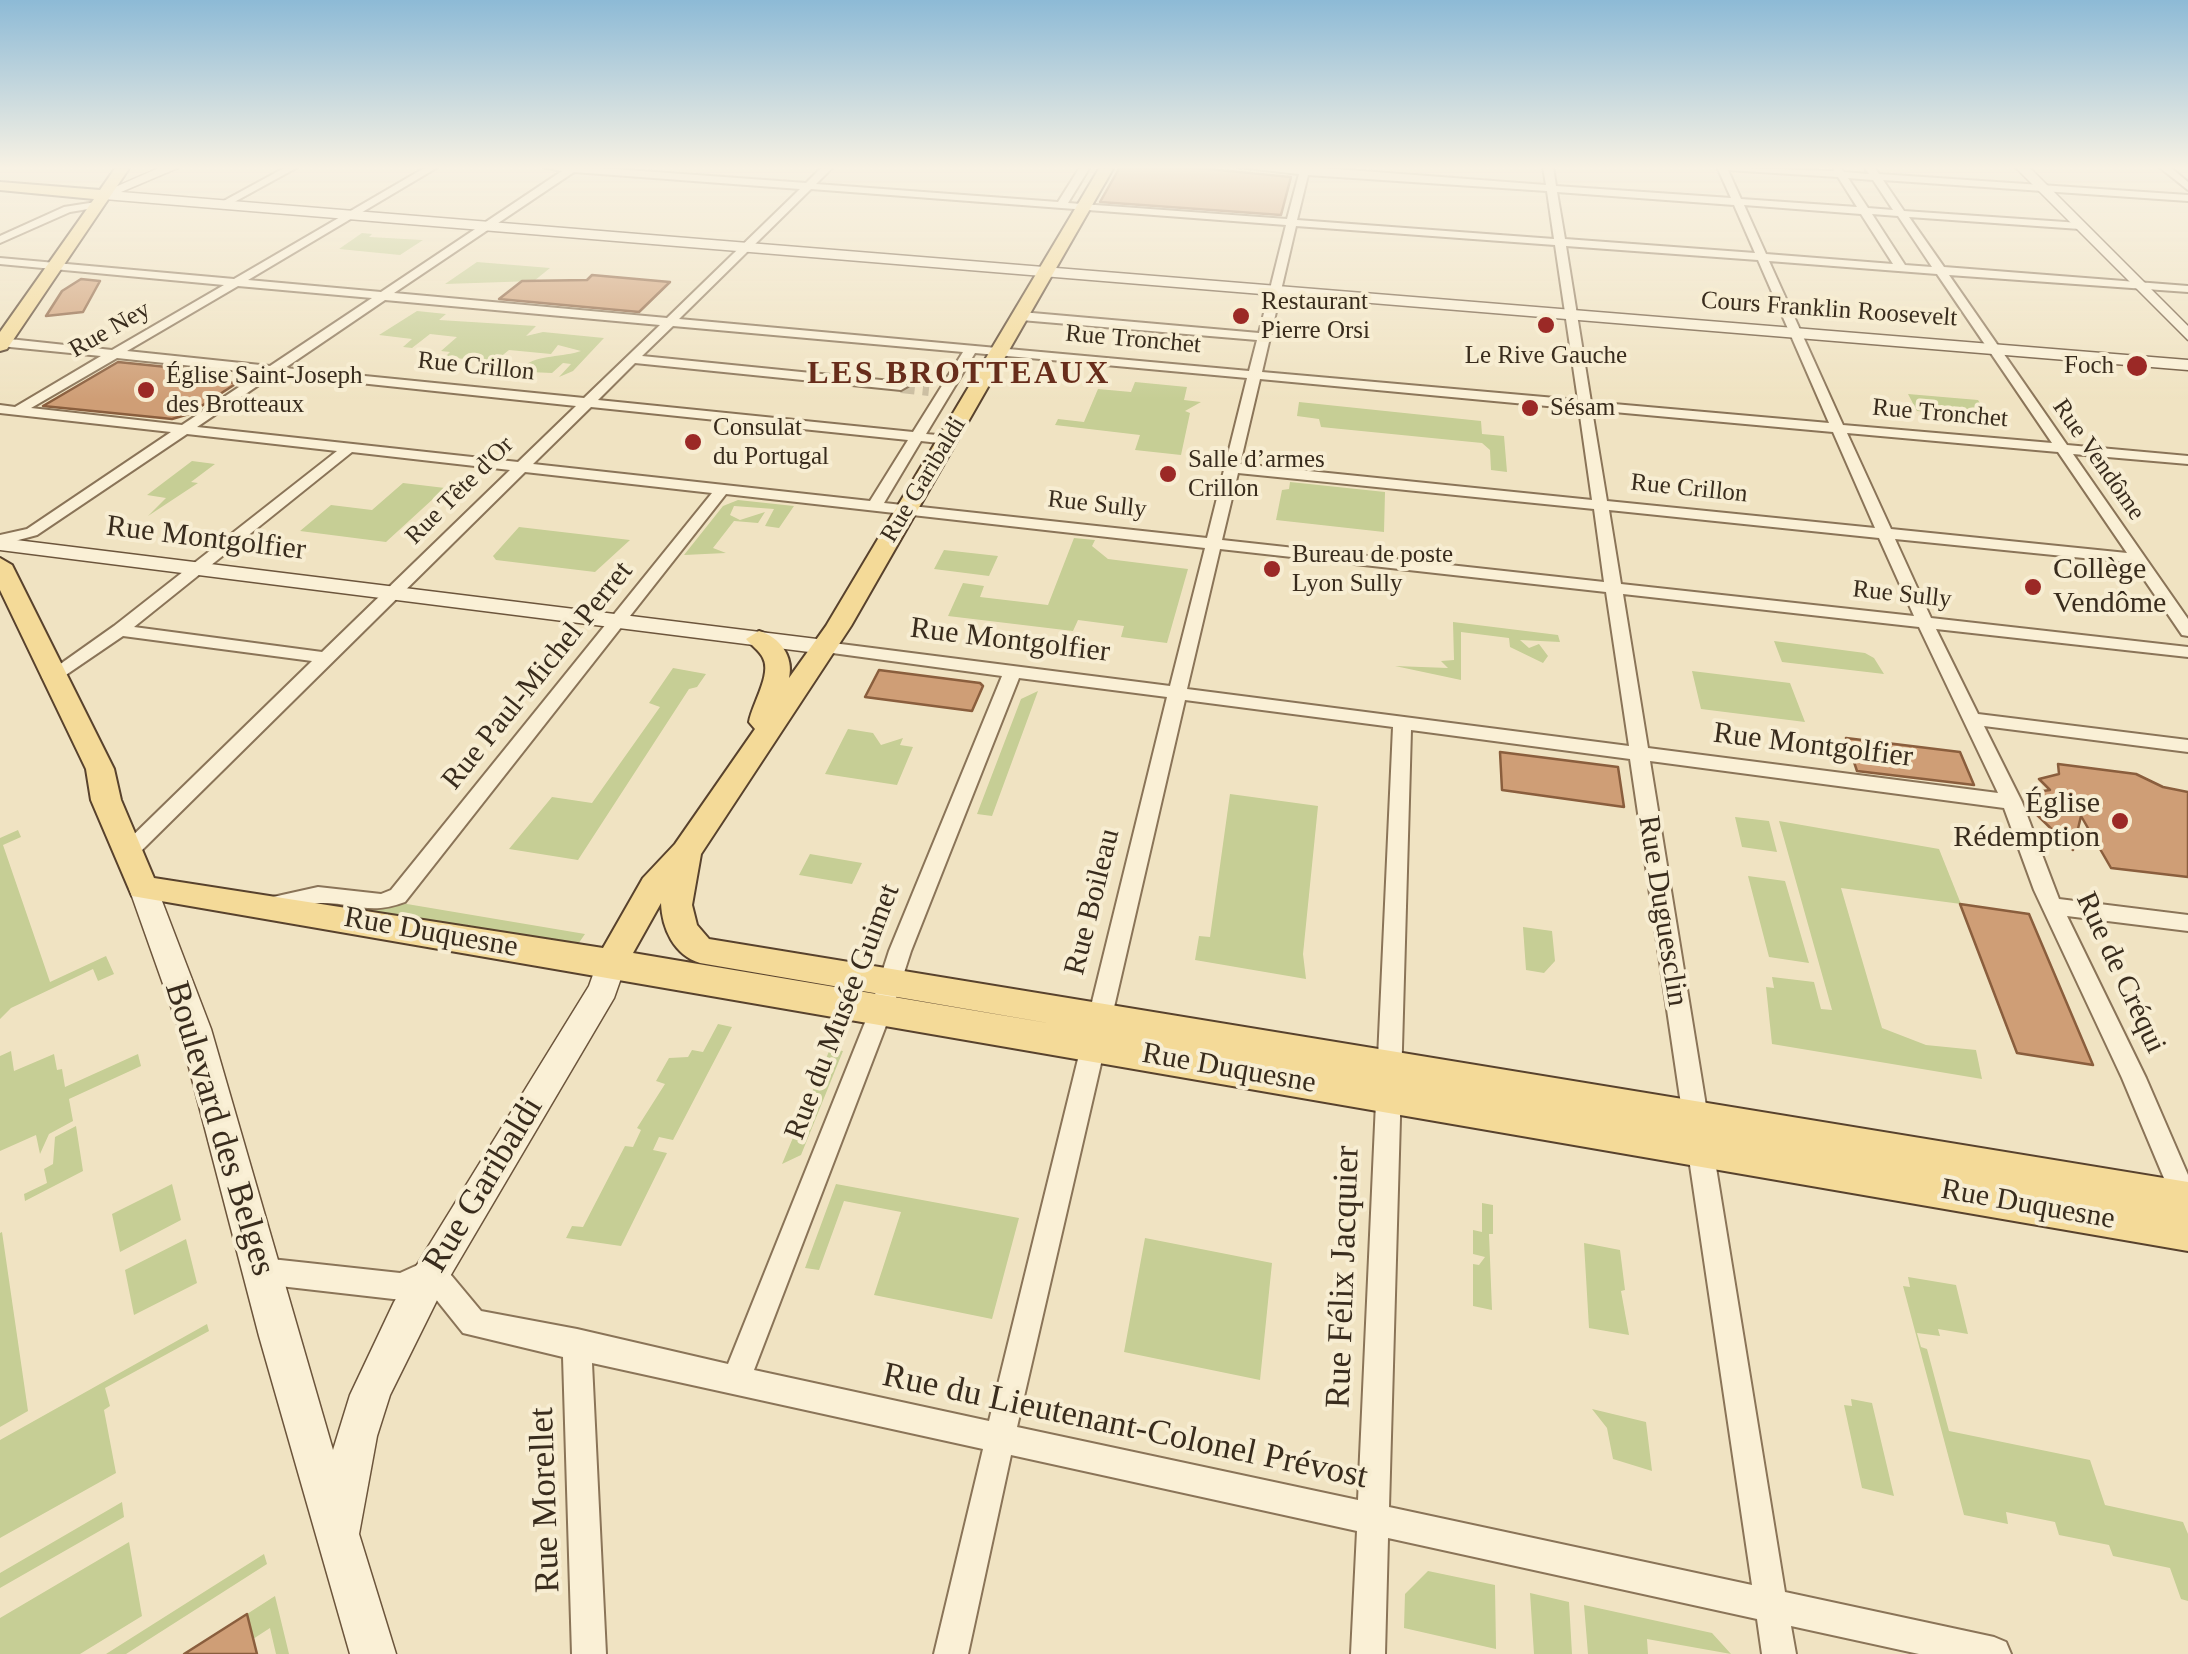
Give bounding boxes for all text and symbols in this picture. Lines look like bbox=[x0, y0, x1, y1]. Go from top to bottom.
street label: Cours Franklin Roosevelt bbox=[1700, 286, 1958, 334]
place label: Restaurant Pierre Orsi bbox=[1261, 287, 1370, 346]
street label: Rue Ney bbox=[64, 295, 156, 365]
marker: Restaurant Pierre Orsi bbox=[1230, 305, 1252, 327]
marker: Le Rive Gauche bbox=[1535, 314, 1557, 336]
street label: Rue Tronchet bbox=[1064, 319, 1202, 361]
place label: Le Rive Gauche bbox=[1465, 341, 1627, 371]
street label: Rue Crillon bbox=[416, 346, 536, 388]
place label: Foch bbox=[2064, 351, 2114, 381]
marker: Foch bbox=[2124, 353, 2150, 379]
district label: LES BROTTEAUX bbox=[807, 356, 1111, 394]
place label: Église Saint-Joseph des Brotteaux bbox=[166, 361, 363, 420]
marker: Église Saint-Joseph des Brotteaux bbox=[135, 379, 157, 401]
place label: Sésam bbox=[1550, 393, 1615, 423]
street label: Rue Tronchet bbox=[1871, 393, 2009, 435]
street label: Rue Vendôme bbox=[2045, 394, 2151, 526]
marker: Sésam bbox=[1519, 397, 1541, 419]
street label: Rue Garibaldi bbox=[875, 412, 973, 548]
place label: Consulat du Portugal bbox=[713, 413, 829, 472]
street label: Rue Tête d'Or bbox=[400, 431, 520, 551]
marker: Consulat du Portugal bbox=[682, 431, 704, 453]
place label: Salle d’armes Crillon bbox=[1188, 445, 1325, 504]
marker: Salle d’armes Crillon bbox=[1157, 463, 1179, 485]
street label: Rue Crillon bbox=[1629, 468, 1749, 510]
street label: Rue Sully bbox=[1046, 485, 1148, 525]
street label: Rue Montgolfier bbox=[104, 509, 308, 569]
place label: Bureau de poste Lyon Sully bbox=[1292, 540, 1453, 599]
place label: Collège Vendôme bbox=[2053, 552, 2166, 622]
street label: Rue Paul-Michel Perret bbox=[435, 555, 641, 797]
marker: Bureau de poste Lyon Sully bbox=[1261, 558, 1283, 580]
street label: Rue Sully bbox=[1851, 575, 1953, 615]
marker: Collège Vendôme bbox=[2022, 576, 2044, 598]
street label: Rue Montgolfier bbox=[908, 611, 1112, 671]
street label: Rue Montgolfier bbox=[1711, 716, 1915, 776]
place label: Église Rédemption bbox=[1953, 786, 2100, 856]
marker: Église Rédemption bbox=[2109, 810, 2131, 832]
street label: Rue Duguesclin bbox=[1629, 813, 1695, 1009]
street label: Rue Boileau bbox=[1057, 825, 1129, 979]
street label: Rue du Musée Guimet bbox=[778, 879, 908, 1145]
street label: Rue de Créqui bbox=[2067, 887, 2173, 1059]
street label: Rue Duquesne bbox=[341, 900, 521, 966]
street label: Boulevard des Belges bbox=[154, 977, 284, 1281]
street label: Rue Duquesne bbox=[1139, 1036, 1319, 1102]
street label: Rue Garibaldi bbox=[415, 1090, 553, 1280]
street label: Rue Félix Jacquier bbox=[1318, 1145, 1370, 1409]
street label: Rue Duquesne bbox=[1938, 1172, 2118, 1238]
street label: Rue du Lieutenant-Colonel Prévost bbox=[879, 1355, 1371, 1499]
street label: Rue Morellet bbox=[522, 1407, 570, 1593]

